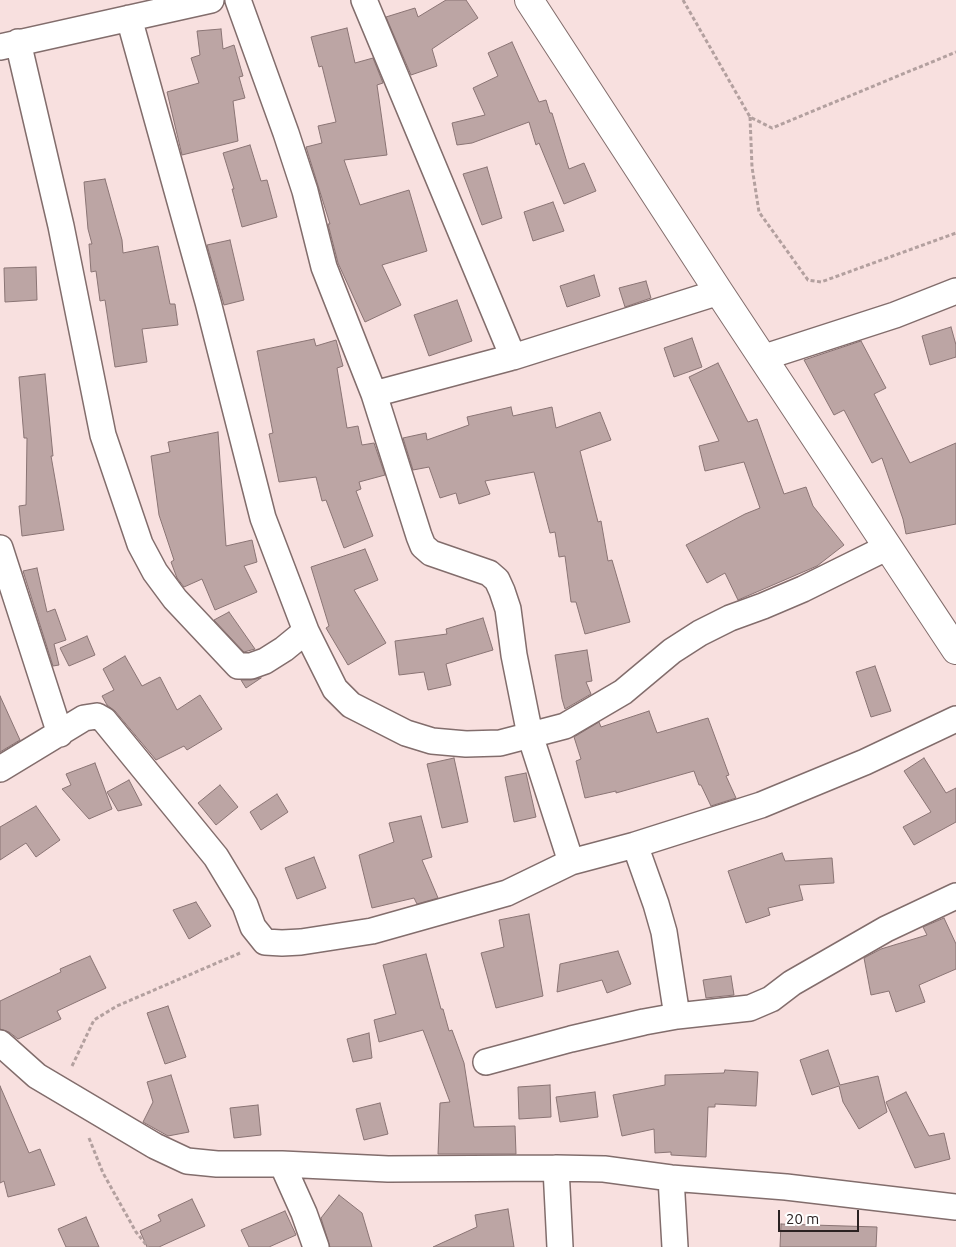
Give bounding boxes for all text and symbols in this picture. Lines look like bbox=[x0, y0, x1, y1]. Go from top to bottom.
scale bar bbox=[781, 1200, 862, 1232]
text: 20 m bbox=[786, 1210, 819, 1227]

